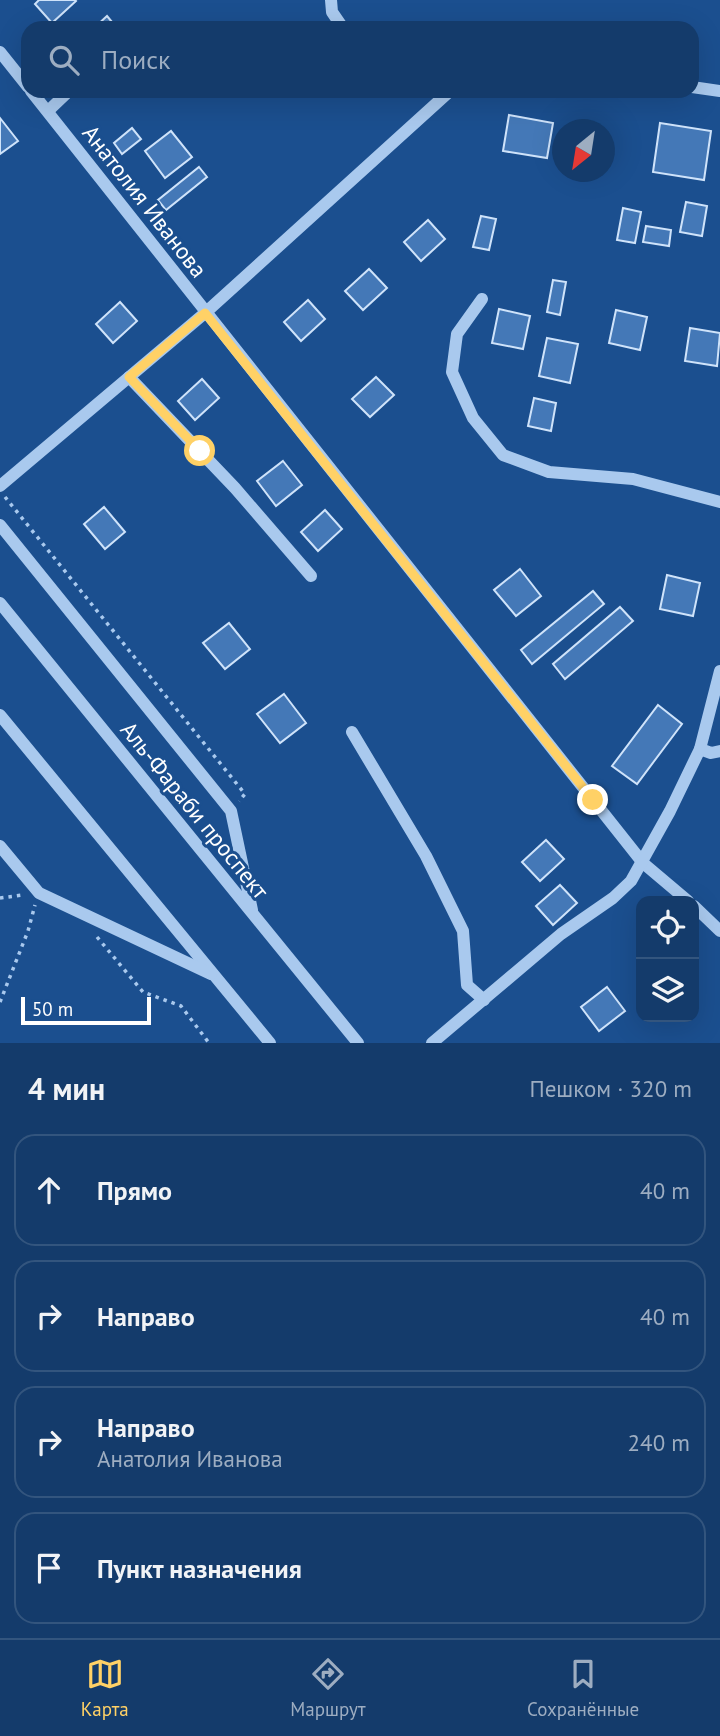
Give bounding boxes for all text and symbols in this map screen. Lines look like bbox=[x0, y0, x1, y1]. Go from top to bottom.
search box bbox=[21, 21, 699, 98]
icon: search bbox=[45, 41, 83, 79]
text: Поиск bbox=[101, 43, 170, 76]
street label: Анатолия Иванова bbox=[76, 119, 214, 283]
north arrow bbox=[552, 119, 615, 182]
route start bbox=[184, 435, 215, 466]
street label: Аль-Фараби проспект bbox=[115, 716, 276, 905]
route end bbox=[577, 784, 608, 815]
map controls bbox=[636, 896, 699, 1022]
button: locate bbox=[636, 896, 699, 959]
button: layers bbox=[636, 959, 699, 1022]
scale bar bbox=[21, 994, 150, 1026]
text: 50 m bbox=[32, 997, 73, 1021]
text: 4 мин bbox=[28, 1069, 105, 1108]
text: Пешком · 320 m bbox=[529, 1074, 692, 1103]
icon: ahead bbox=[30, 1171, 68, 1209]
text: Прямо bbox=[97, 1174, 172, 1207]
text: 40 m bbox=[640, 1176, 690, 1205]
icon: right bbox=[30, 1297, 68, 1335]
text: Направо bbox=[97, 1300, 195, 1333]
text: 40 m bbox=[640, 1302, 690, 1331]
text: Направо bbox=[97, 1411, 195, 1444]
icon: right bbox=[30, 1423, 68, 1461]
text: 240 m bbox=[628, 1428, 690, 1457]
text: Анатолия Иванова bbox=[97, 1444, 283, 1473]
icon: arrive bbox=[30, 1549, 68, 1587]
text: Пункт назначения bbox=[97, 1552, 302, 1585]
tab: Карта bbox=[81, 1655, 129, 1721]
tab: Маршрут bbox=[290, 1655, 366, 1721]
tab: Сохранённые bbox=[527, 1655, 639, 1721]

